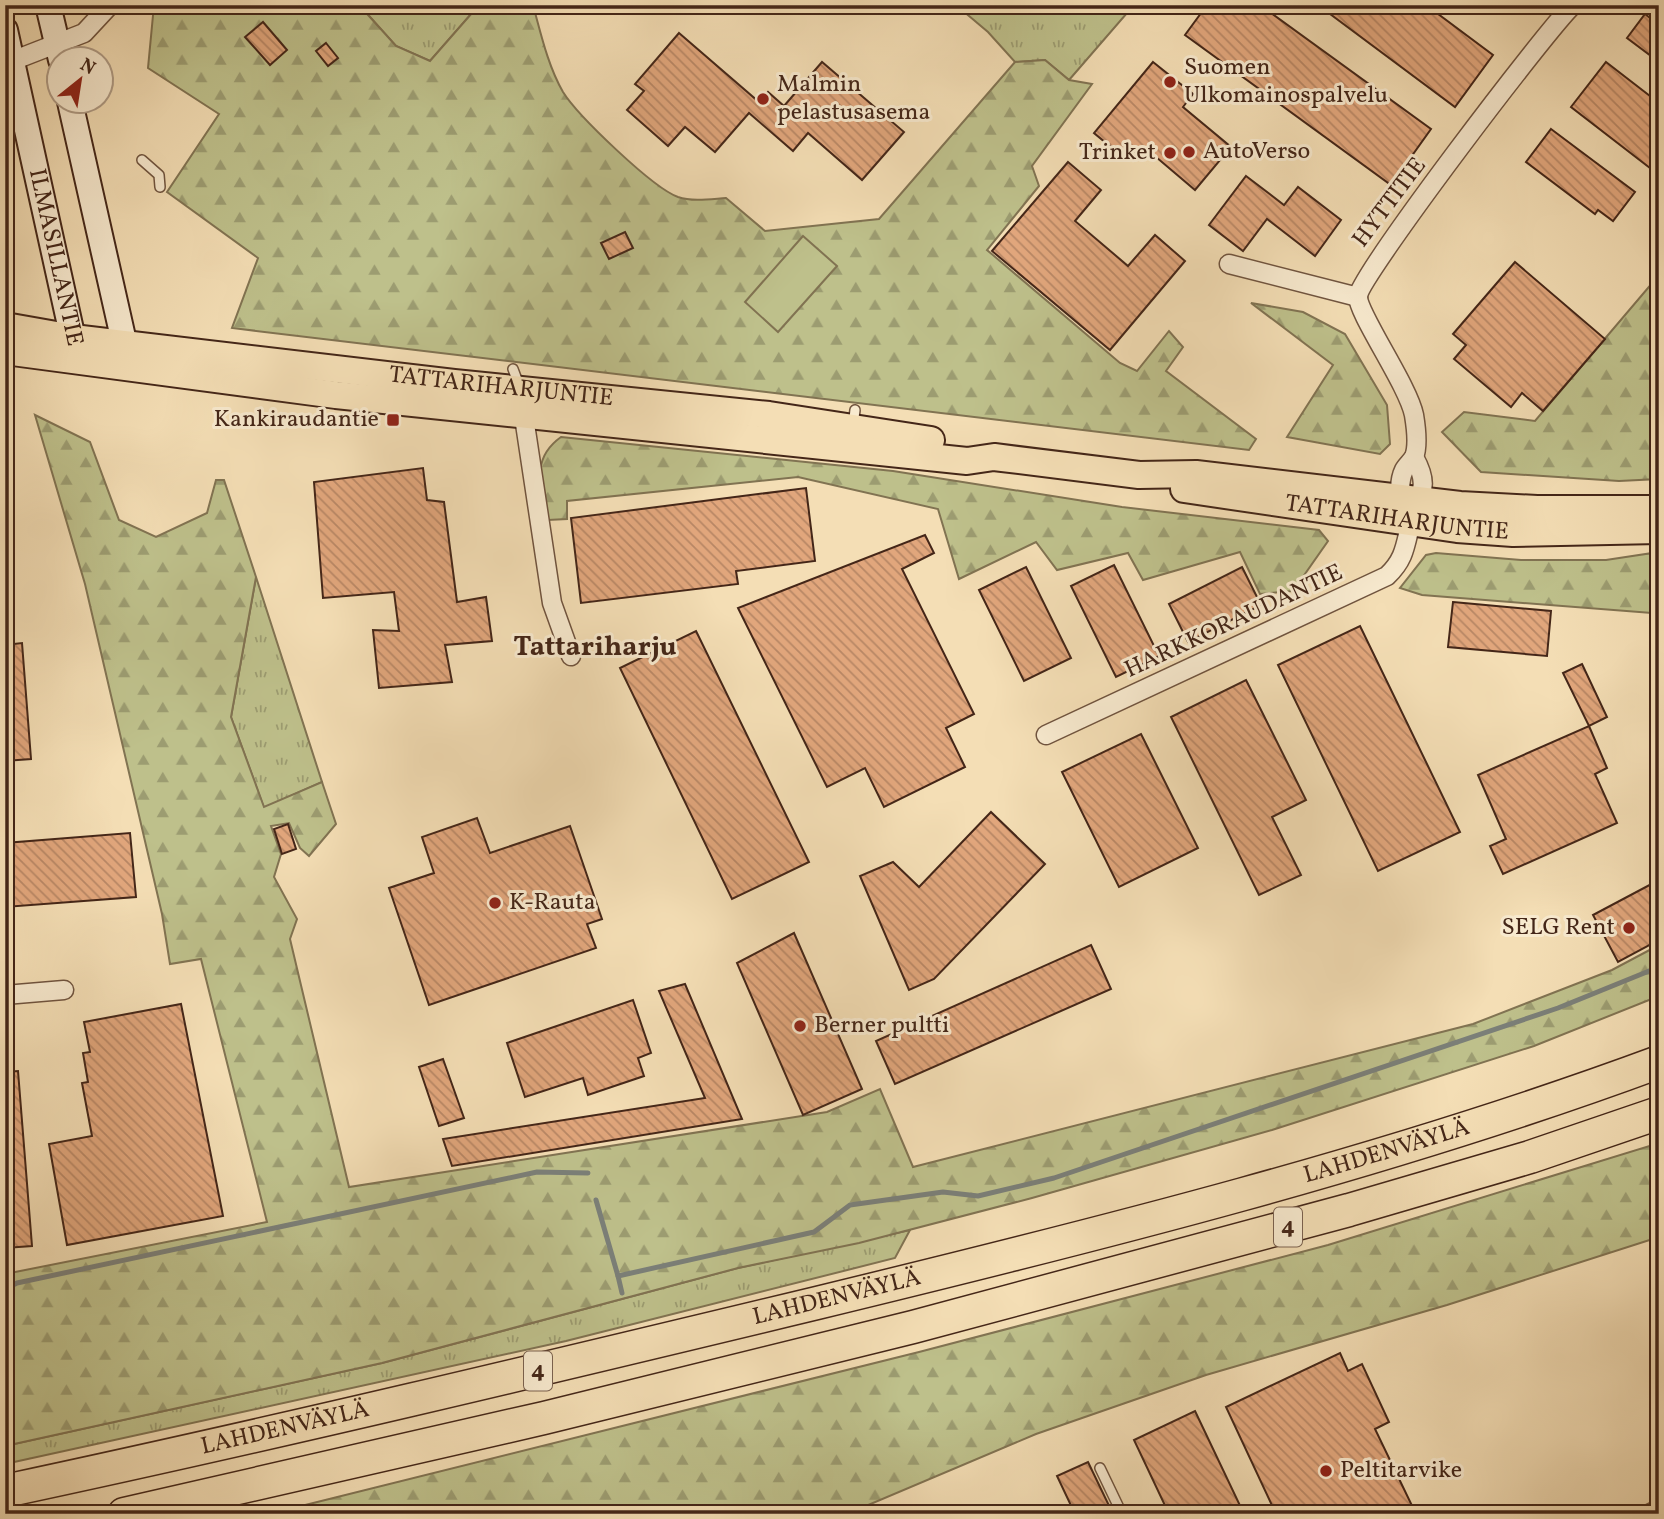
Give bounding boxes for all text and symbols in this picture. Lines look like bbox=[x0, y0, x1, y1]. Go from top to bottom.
north arrow bbox=[46, 46, 116, 116]
place label: Suomen Ulkomainospalvelu bbox=[1184, 51, 1388, 113]
text: N bbox=[75, 52, 100, 82]
place label: Malmin pelastusasema bbox=[777, 68, 931, 130]
marker: Suomen Ulkomainospalvelu bbox=[1162, 74, 1178, 90]
marker: Malmin pelastusasema bbox=[755, 91, 771, 107]
place label: AutoVerso bbox=[1203, 135, 1310, 169]
place label: Trinket bbox=[1079, 136, 1156, 170]
marker: AutoVerso bbox=[1181, 144, 1197, 160]
marker: Trinket bbox=[1162, 145, 1178, 161]
street label: HYTTITIE bbox=[1345, 151, 1435, 255]
street label: ILMASILLANTIE bbox=[19, 166, 91, 350]
street label: TATTARIHARJUNTIE bbox=[387, 358, 615, 416]
place label: Kankiraudantie bbox=[214, 403, 379, 437]
marker: Kankiraudantie bbox=[385, 412, 401, 428]
street label: TATTARIHARJUNTIE bbox=[1283, 487, 1510, 550]
street label: HARKKORAUDANTIE bbox=[1119, 556, 1349, 688]
district label: Tattariharju bbox=[513, 628, 677, 667]
place label: K-Rauta bbox=[509, 886, 596, 920]
marker: K-Rauta bbox=[487, 895, 503, 911]
place label: SELG Rent bbox=[1501, 911, 1615, 945]
marker: SELG Rent bbox=[1621, 920, 1637, 936]
place label: Berner pultti bbox=[814, 1009, 949, 1043]
marker: Berner pultti bbox=[792, 1018, 808, 1034]
street label: LAHDENVÄYLÄ bbox=[1300, 1111, 1474, 1193]
road number: 4 bbox=[1274, 1208, 1302, 1246]
street label: LAHDENVÄYLÄ bbox=[749, 1261, 925, 1335]
road number: 4 bbox=[524, 1352, 552, 1390]
street label: LAHDENVÄYLÄ bbox=[198, 1393, 373, 1465]
place label: Peltitarvike bbox=[1340, 1454, 1462, 1488]
marker: Peltitarvike bbox=[1318, 1463, 1334, 1479]

